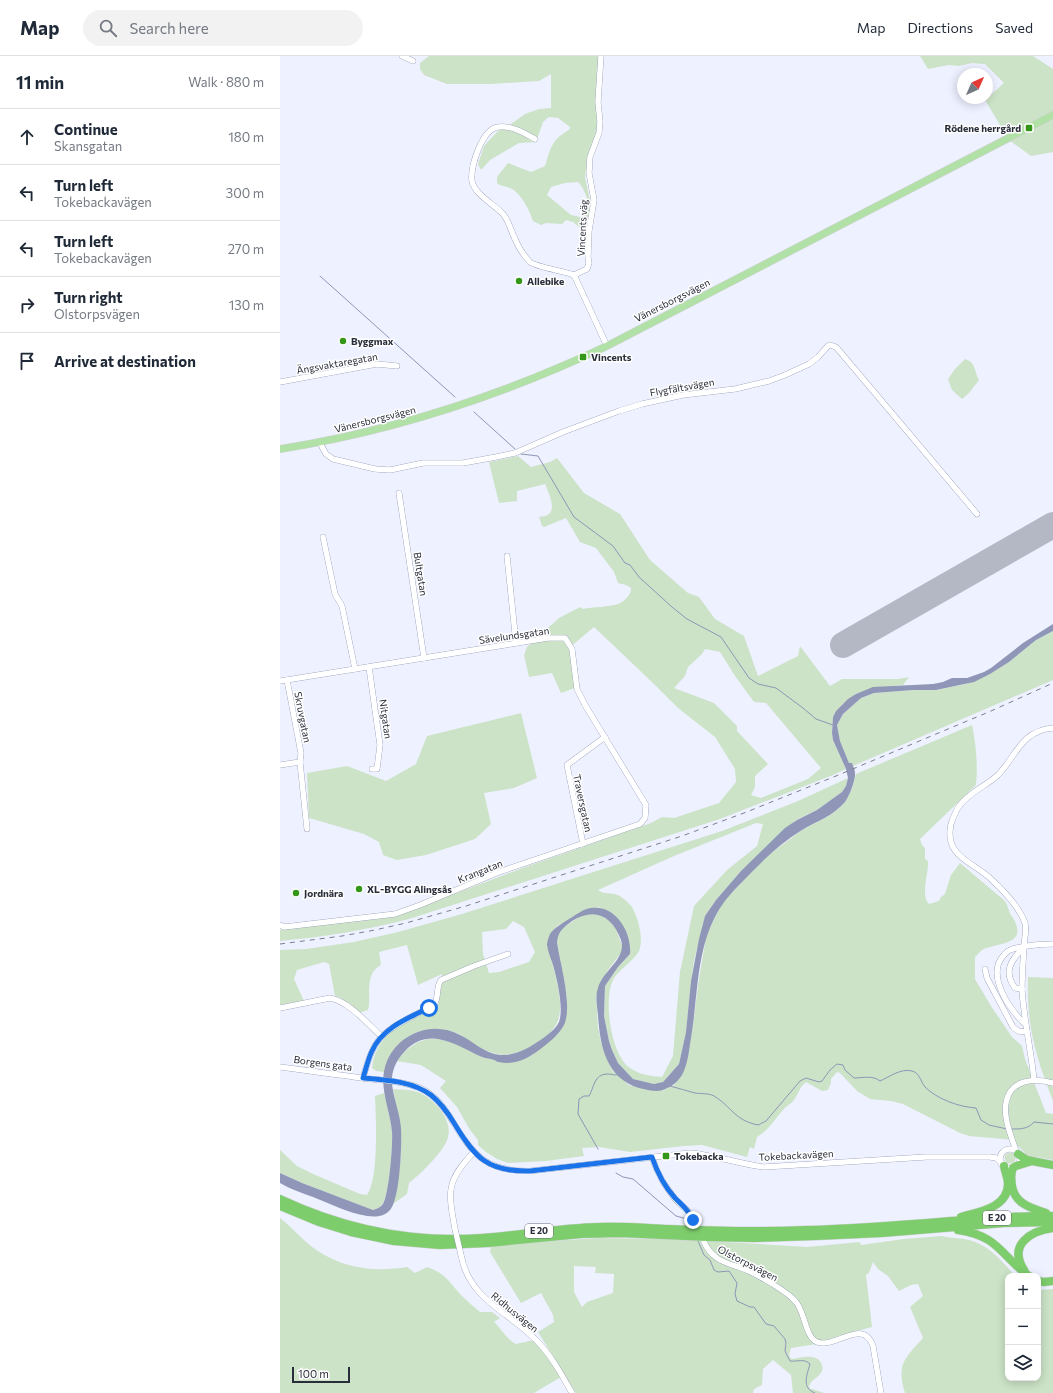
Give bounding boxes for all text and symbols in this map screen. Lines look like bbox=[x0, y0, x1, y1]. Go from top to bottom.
search box bbox=[83, 10, 363, 46]
text: Map bbox=[20, 16, 59, 39]
icon: search bbox=[97, 17, 119, 39]
text: Search here bbox=[129, 19, 209, 37]
text: Map bbox=[857, 19, 886, 36]
text: Directions bbox=[908, 19, 973, 36]
text: Saved bbox=[995, 19, 1033, 36]
north arrow bbox=[957, 68, 993, 104]
text: 11 min bbox=[16, 72, 64, 93]
text: Walk · 880 m bbox=[188, 74, 264, 90]
text: Continue bbox=[54, 120, 118, 138]
place label: Rödene herrgård bbox=[945, 122, 1021, 134]
marker: Rödene herrgård bbox=[1024, 123, 1034, 133]
icon: ahead bbox=[16, 126, 38, 148]
text: 180 m bbox=[228, 129, 264, 145]
text: Skansgatan bbox=[54, 138, 122, 154]
text: Turn left bbox=[54, 176, 113, 194]
icon: left bbox=[16, 182, 38, 204]
text: 300 m bbox=[226, 185, 264, 201]
text: Tokebackavägen bbox=[54, 194, 152, 210]
street label: Vincents väg bbox=[575, 198, 590, 257]
text: Turn left bbox=[54, 232, 113, 250]
icon: left bbox=[16, 238, 38, 260]
text: 270 m bbox=[228, 241, 264, 257]
text: Tokebackavägen bbox=[54, 250, 152, 266]
place label: Allebike bbox=[527, 275, 564, 287]
marker: Allebike bbox=[514, 276, 524, 286]
street label: Vänersborgsvägen bbox=[632, 276, 712, 324]
text: Turn right bbox=[54, 288, 123, 306]
icon: right bbox=[16, 294, 38, 316]
text: 130 m bbox=[229, 297, 264, 313]
text: Olstorpsvägen bbox=[54, 306, 140, 322]
place label: Byggmax bbox=[351, 335, 394, 347]
marker: Byggmax bbox=[338, 336, 348, 346]
icon: arrive bbox=[16, 350, 38, 372]
street label: Ängsvaktaregatan bbox=[295, 350, 379, 376]
place label: Vincents bbox=[591, 351, 632, 363]
text: Arrive at destination bbox=[54, 352, 196, 370]
marker: Vincents bbox=[578, 352, 588, 362]
street label: Flygfältsvägen bbox=[649, 375, 715, 399]
street label: Vänersborgsvägen bbox=[333, 403, 417, 435]
street label: Bultgatan bbox=[412, 551, 430, 597]
street label: Sävelundsgatan bbox=[478, 624, 550, 646]
street label: Skruvgatan bbox=[292, 691, 314, 743]
street label: Nitgatan bbox=[377, 698, 395, 740]
street label: Traversgatan bbox=[571, 773, 595, 833]
street label: Krangatan bbox=[456, 857, 504, 885]
place label: XL-BYGG Alingsås bbox=[367, 883, 452, 895]
marker: XL-BYGG Alingsås bbox=[354, 884, 364, 894]
place label: Jordnära bbox=[304, 887, 343, 899]
marker: Jordnära bbox=[291, 888, 301, 898]
route start bbox=[420, 999, 438, 1017]
street label: Borgens gata bbox=[293, 1053, 353, 1073]
street label: Tokebackavägen bbox=[758, 1147, 834, 1163]
place label: Tokebacka bbox=[674, 1150, 723, 1162]
marker: Tokebacka bbox=[661, 1151, 671, 1161]
route end bbox=[684, 1211, 702, 1229]
road number: E 20 bbox=[983, 1211, 1011, 1225]
road number: E 20 bbox=[525, 1224, 553, 1238]
street label: Olstorpsvägen bbox=[716, 1243, 780, 1283]
map controls bbox=[1005, 1273, 1041, 1381]
button: + bbox=[1005, 1273, 1041, 1309]
street label: Ridhusvägen bbox=[489, 1289, 541, 1335]
button: − bbox=[1005, 1309, 1041, 1345]
button: layers bbox=[1005, 1345, 1041, 1381]
scale bar bbox=[292, 1365, 350, 1384]
text: 100 m bbox=[298, 1367, 329, 1380]

